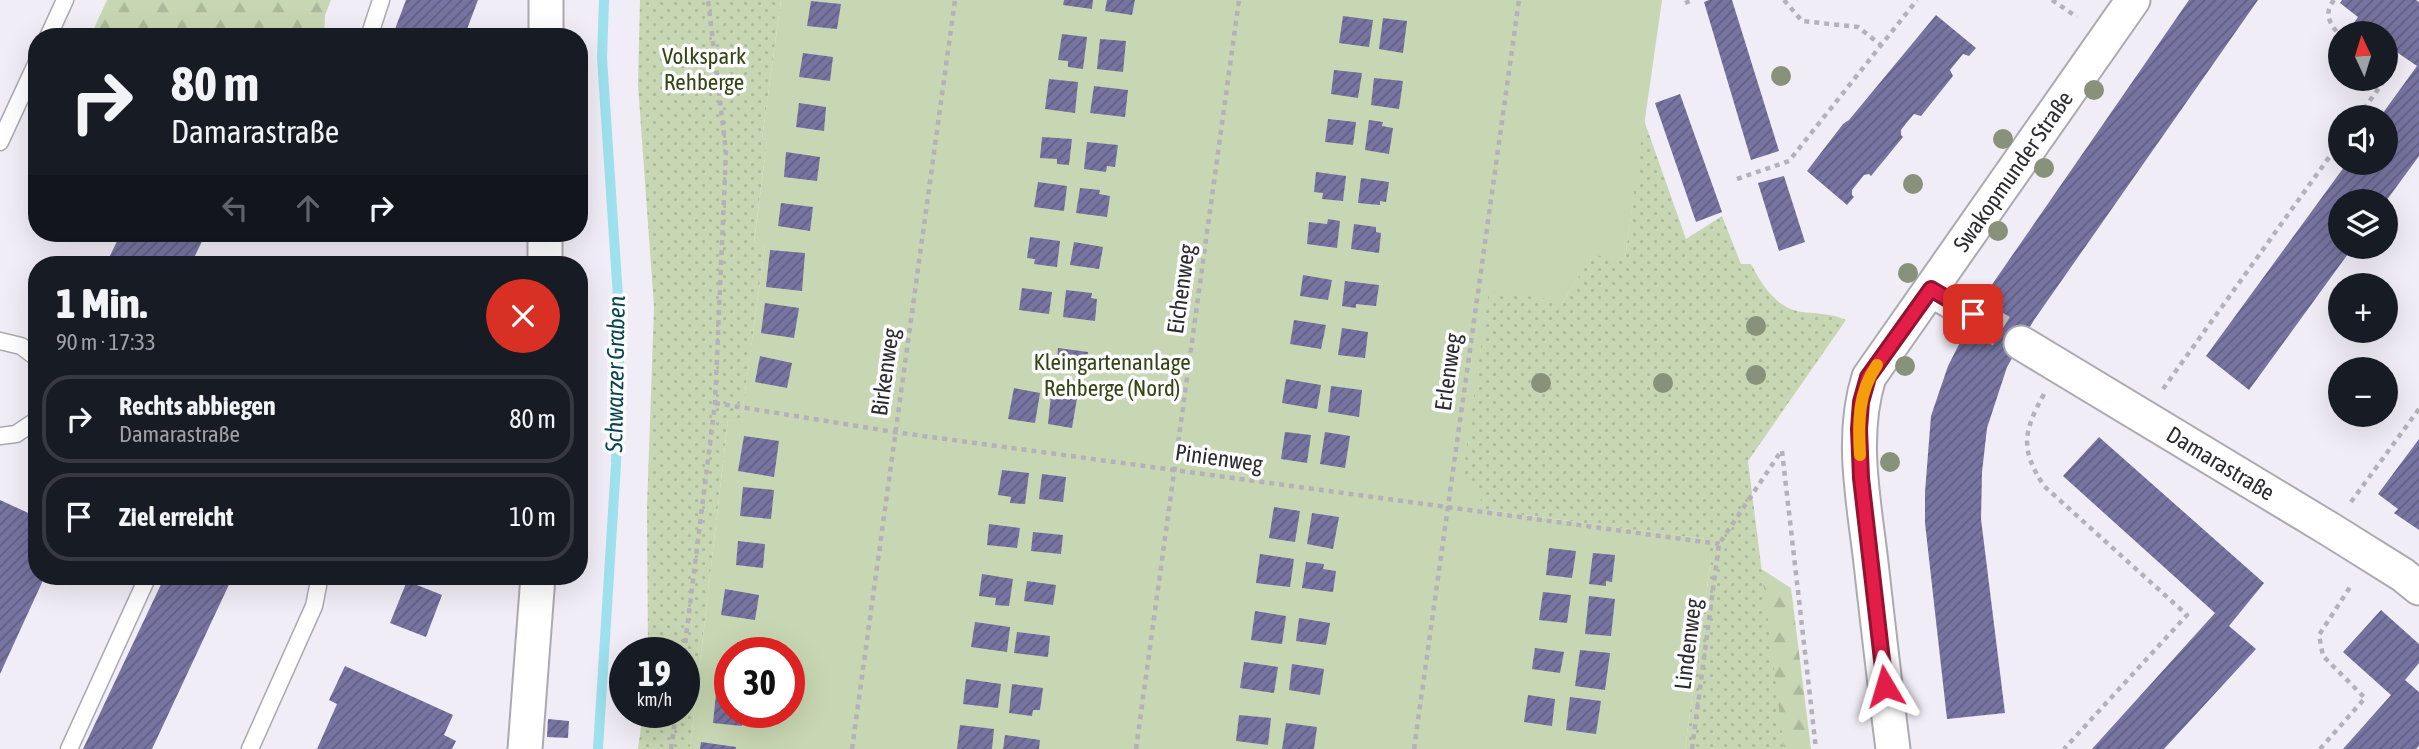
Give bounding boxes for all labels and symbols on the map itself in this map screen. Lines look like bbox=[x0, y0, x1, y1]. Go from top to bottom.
north arrow bbox=[2328, 21, 2398, 91]
park label: Volkspark Rehberge bbox=[662, 43, 746, 95]
street label: Swakopmunder Straße bbox=[1948, 86, 2078, 256]
street label: Eichenweg bbox=[1162, 242, 1200, 335]
pin bbox=[1943, 284, 2003, 344]
water label: Schwarzer Graben bbox=[600, 295, 630, 454]
street label: Birkenweg bbox=[866, 326, 904, 417]
street label: Erlenweg bbox=[1430, 332, 1466, 412]
park label: Kleingartenanlage Rehberge (Nord) bbox=[1033, 349, 1191, 401]
street label: Damarastraße bbox=[2162, 421, 2279, 506]
street label: Pinienweg bbox=[1174, 439, 1264, 477]
street label: Lindenweg bbox=[1670, 597, 1707, 691]
speed limit sign: 30 bbox=[714, 637, 805, 728]
position arrow bbox=[1848, 649, 1922, 723]

